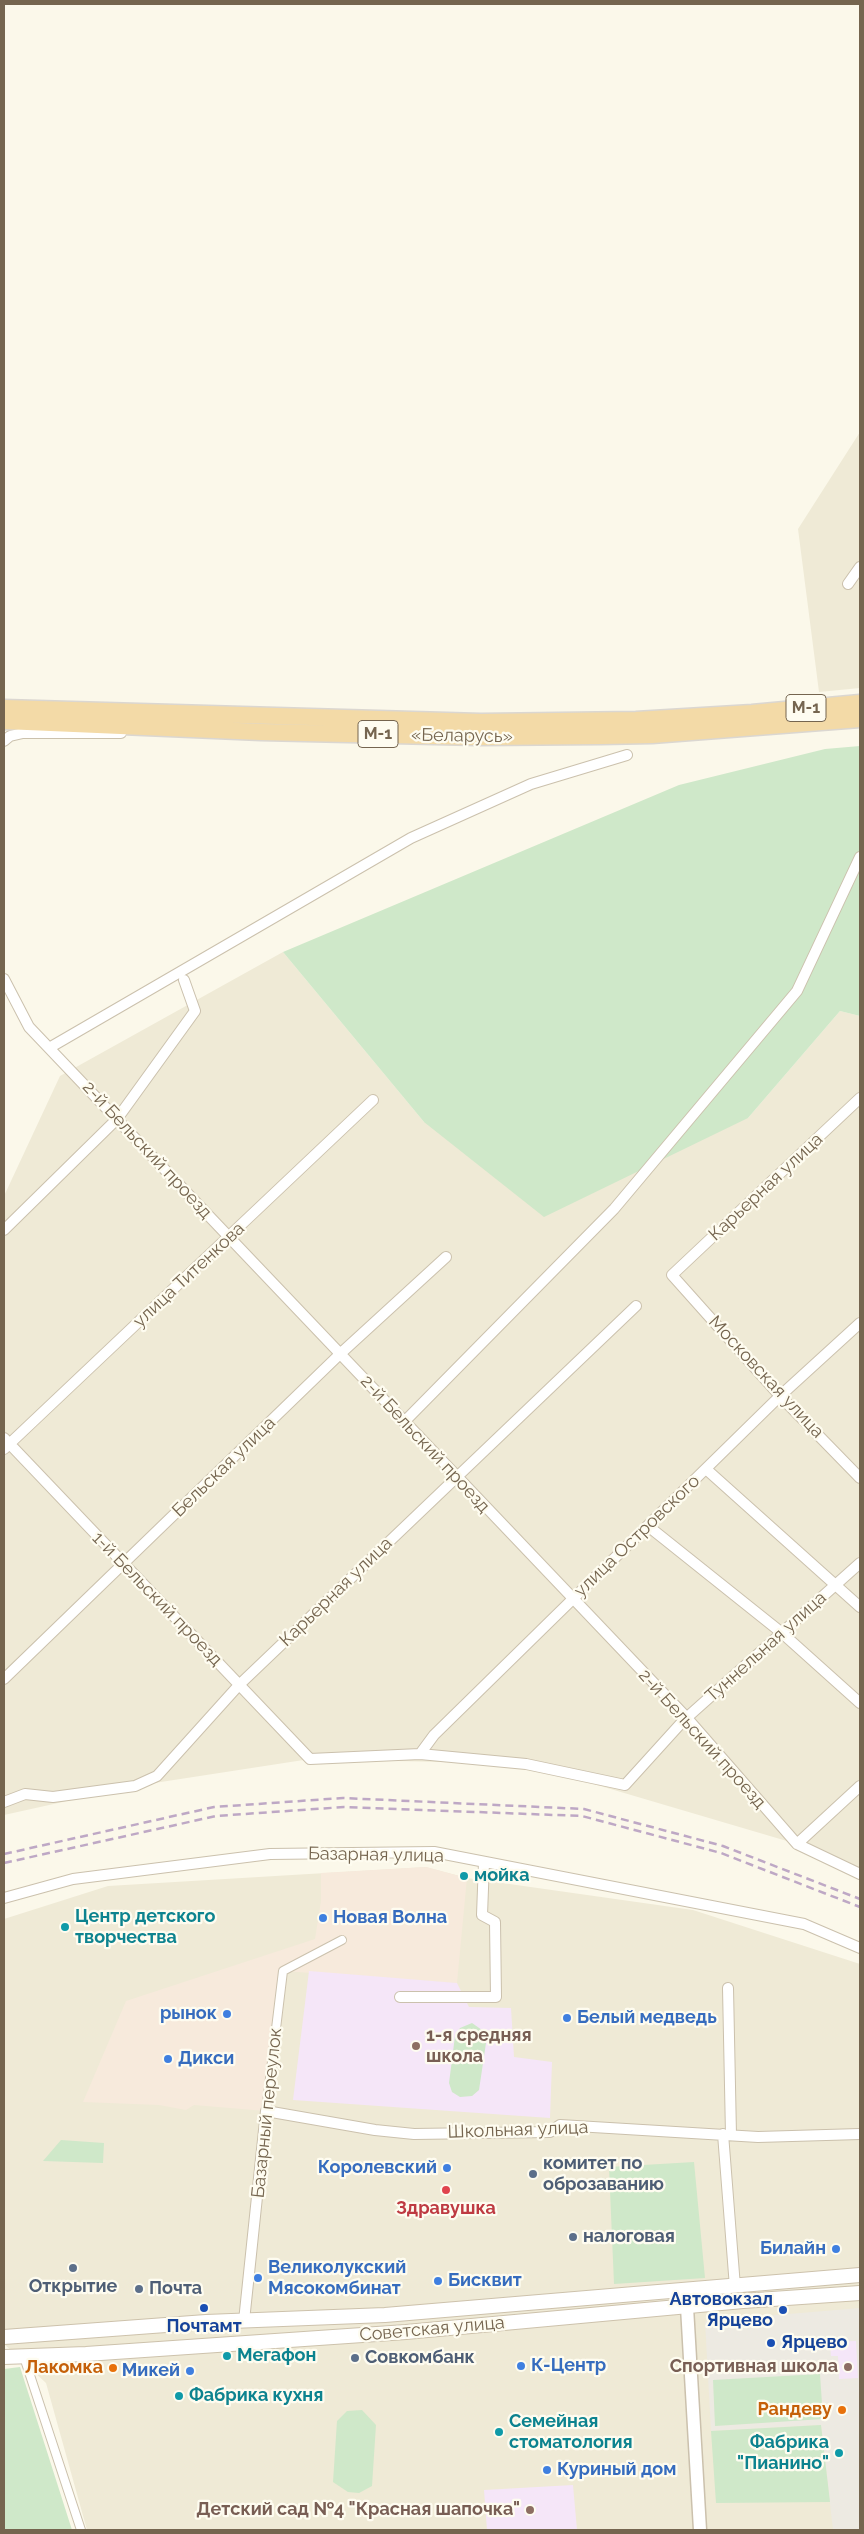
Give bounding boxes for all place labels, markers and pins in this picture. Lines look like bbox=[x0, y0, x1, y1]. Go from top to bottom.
place label: мойка bbox=[474, 1865, 530, 1887]
marker: мойка bbox=[458, 1870, 470, 1882]
place label: Центр детского творчества bbox=[75, 1906, 215, 1948]
place label: Новая Волна bbox=[333, 1907, 447, 1929]
marker: Новая Волна bbox=[317, 1912, 329, 1924]
marker: Центр детского творчества bbox=[59, 1921, 71, 1933]
place label: рынок bbox=[160, 2003, 217, 2025]
place label: Белый медведь bbox=[577, 2007, 717, 2029]
marker: рынок bbox=[221, 2008, 233, 2020]
marker: Белый медведь bbox=[561, 2012, 573, 2024]
place label: 1-я средняя школа bbox=[426, 2025, 532, 2068]
marker: 1-я средняя школа bbox=[410, 2040, 422, 2052]
place label: Дикси bbox=[178, 2048, 234, 2070]
marker: Дикси bbox=[162, 2053, 174, 2065]
place label: комитет по оброзаванию bbox=[543, 2153, 664, 2196]
place label: Королевский bbox=[318, 2157, 437, 2179]
marker: Королевский bbox=[441, 2162, 453, 2174]
marker: комитет по оброзаванию bbox=[527, 2168, 539, 2180]
marker: Здравушка bbox=[440, 2184, 452, 2196]
place label: Здравушка bbox=[396, 2198, 496, 2220]
place label: налоговая bbox=[583, 2226, 675, 2248]
marker: налоговая bbox=[567, 2231, 579, 2243]
place label: Билайн bbox=[760, 2238, 826, 2260]
marker: Билайн bbox=[830, 2243, 842, 2255]
place label: Великолукский Мясокомбинат bbox=[268, 2257, 406, 2300]
marker: Открытие bbox=[67, 2262, 79, 2274]
place label: Бисквит bbox=[448, 2270, 522, 2292]
marker: Великолукский Мясокомбинат bbox=[252, 2272, 264, 2284]
marker: Бисквит bbox=[432, 2275, 444, 2287]
place label: Открытие bbox=[29, 2276, 117, 2298]
place label: Почта bbox=[149, 2278, 202, 2300]
marker: Почта bbox=[133, 2283, 145, 2295]
place label: Автовокзал Ярцево bbox=[670, 2289, 773, 2332]
marker: Почтамт bbox=[198, 2302, 210, 2314]
marker: Автовокзал Ярцево bbox=[777, 2304, 789, 2316]
place label: Почтамт bbox=[166, 2316, 242, 2338]
place label: Ярцево bbox=[781, 2332, 847, 2354]
marker: Ярцево bbox=[765, 2337, 777, 2349]
place label: Мегафон bbox=[237, 2345, 316, 2367]
place label: Совкомбанк bbox=[365, 2347, 475, 2369]
marker: Мегафон bbox=[221, 2350, 233, 2362]
marker: Совкомбанк bbox=[349, 2352, 361, 2364]
place label: К-Центр bbox=[531, 2355, 606, 2377]
place label: Спортивная школа bbox=[670, 2356, 838, 2378]
place label: Лакомка bbox=[25, 2357, 103, 2379]
place label: Микей bbox=[122, 2360, 180, 2382]
marker: К-Центр bbox=[515, 2360, 527, 2372]
marker: Спортивная школа bbox=[842, 2361, 854, 2373]
marker: Лакомка bbox=[107, 2362, 119, 2374]
marker: Микей bbox=[184, 2365, 196, 2377]
place label: Фабрика кухня bbox=[189, 2385, 323, 2407]
marker: Фабрика кухня bbox=[173, 2390, 185, 2402]
place label: Рандеву bbox=[757, 2399, 832, 2421]
marker: Рандеву bbox=[836, 2404, 848, 2416]
place label: Семейная стоматология bbox=[509, 2411, 633, 2454]
marker: Семейная стоматология bbox=[493, 2426, 505, 2438]
place label: Фабрика "Пианино" bbox=[737, 2432, 829, 2474]
marker: Фабрика "Пианино" bbox=[833, 2447, 845, 2459]
place label: Куриный дом bbox=[557, 2459, 676, 2481]
marker: Куриный дом bbox=[541, 2464, 553, 2476]
place label: Детский сад №4 "Красная шапочка" bbox=[196, 2499, 520, 2521]
marker: Детский сад №4 "Красная шапочка" bbox=[524, 2504, 536, 2516]

